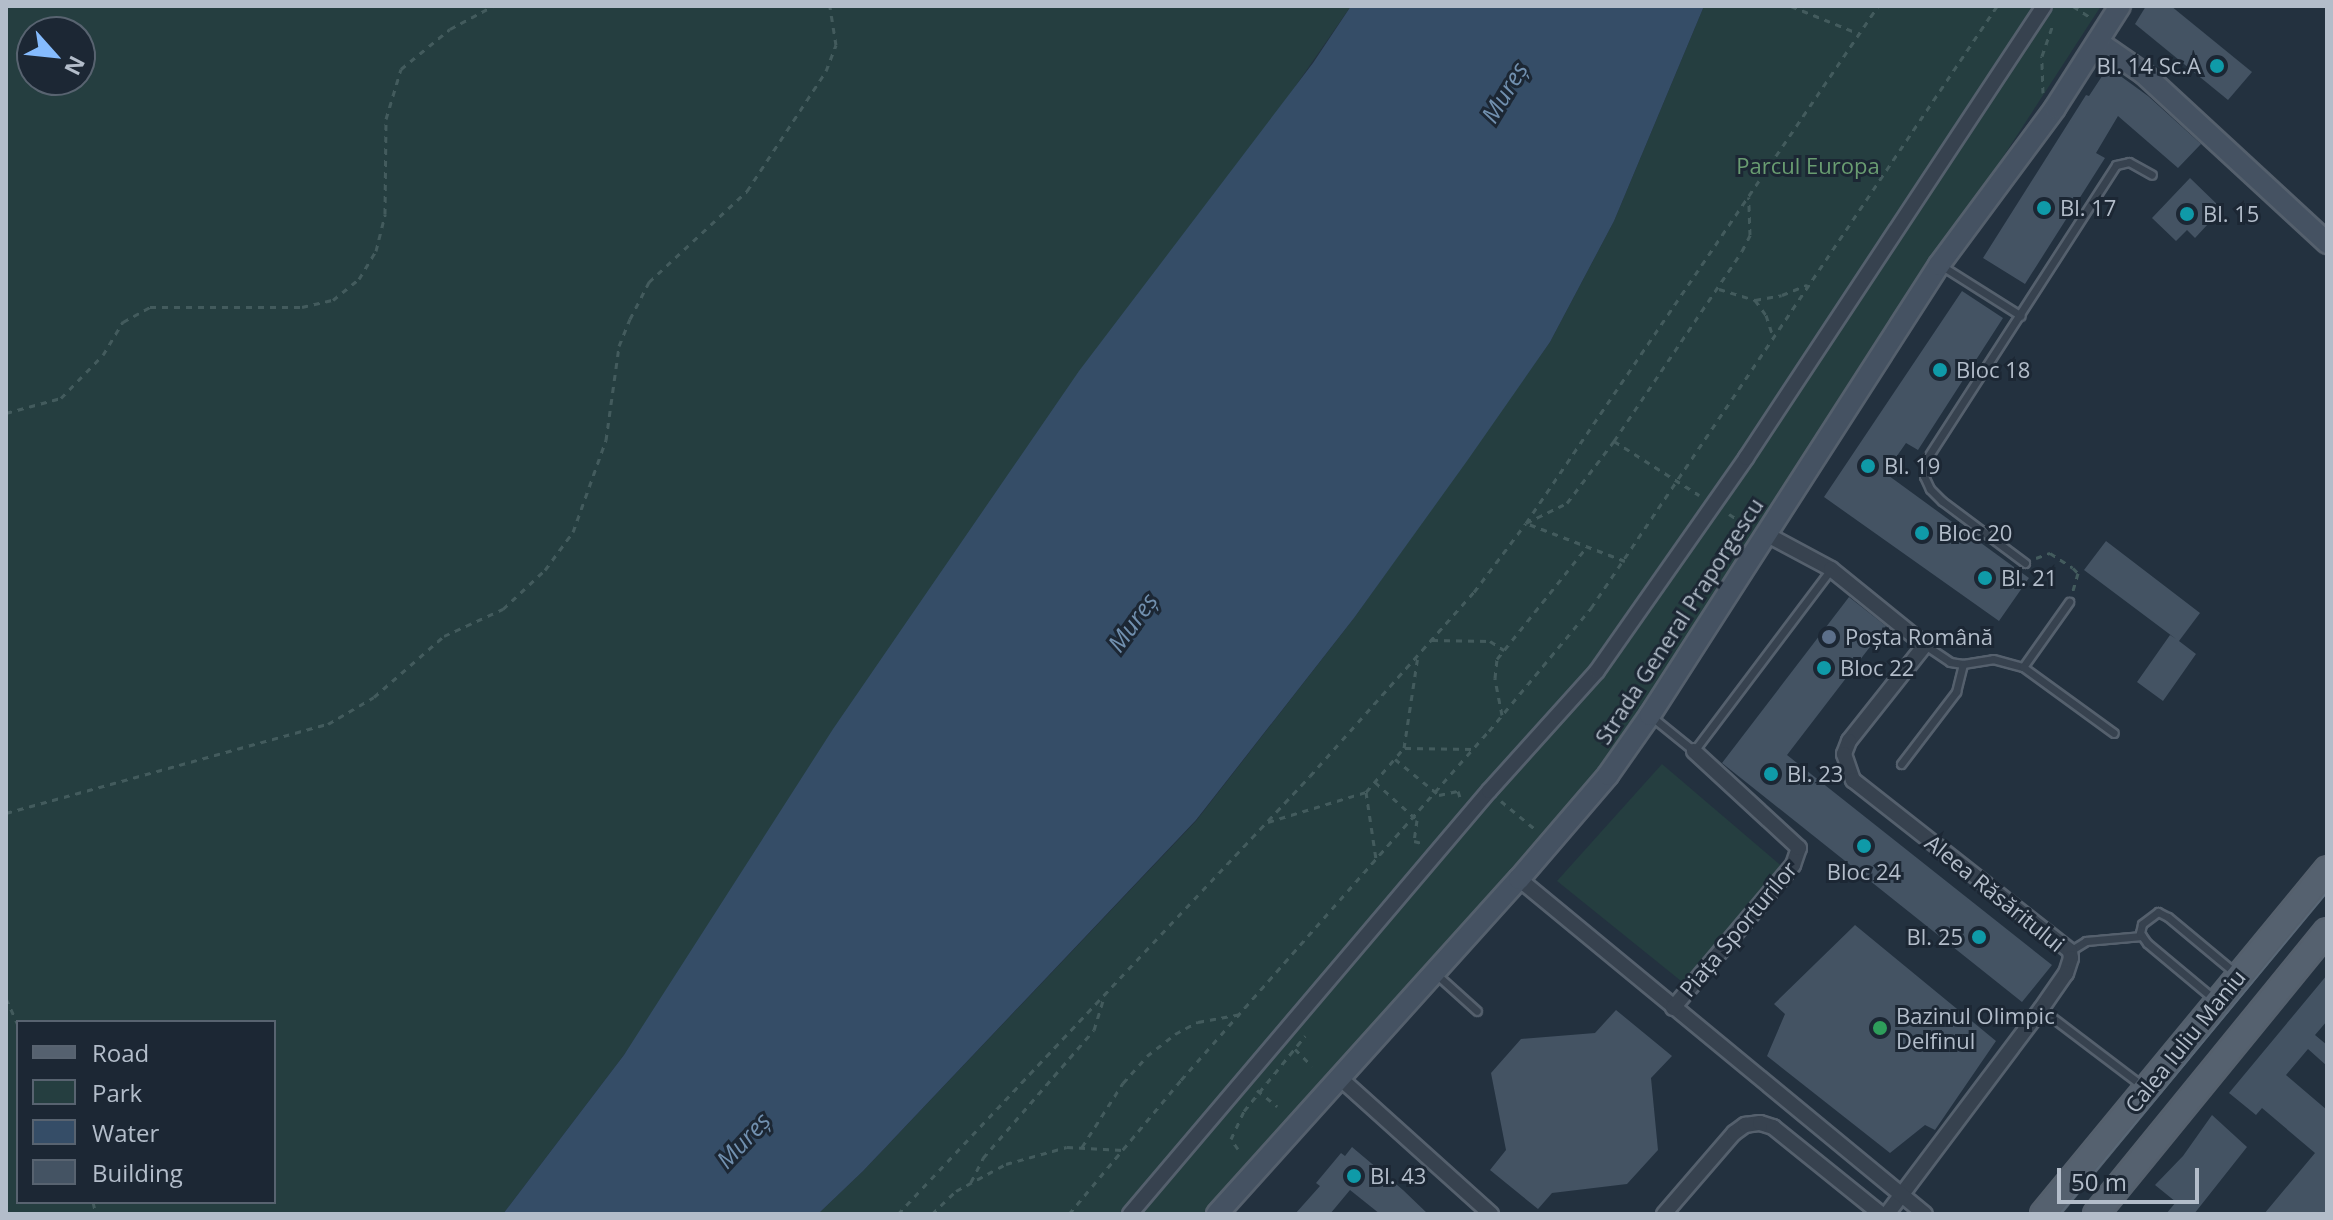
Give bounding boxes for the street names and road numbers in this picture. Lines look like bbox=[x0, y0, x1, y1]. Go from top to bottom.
street label: Strada General Praporgescu bbox=[1589, 493, 1769, 749]
street label: Aleea Răsăritului bbox=[1920, 829, 2070, 957]
street label: Piața Sporturilor bbox=[1674, 856, 1802, 1002]
street label: Calea Iuliu Maniu bbox=[2119, 964, 2251, 1118]

